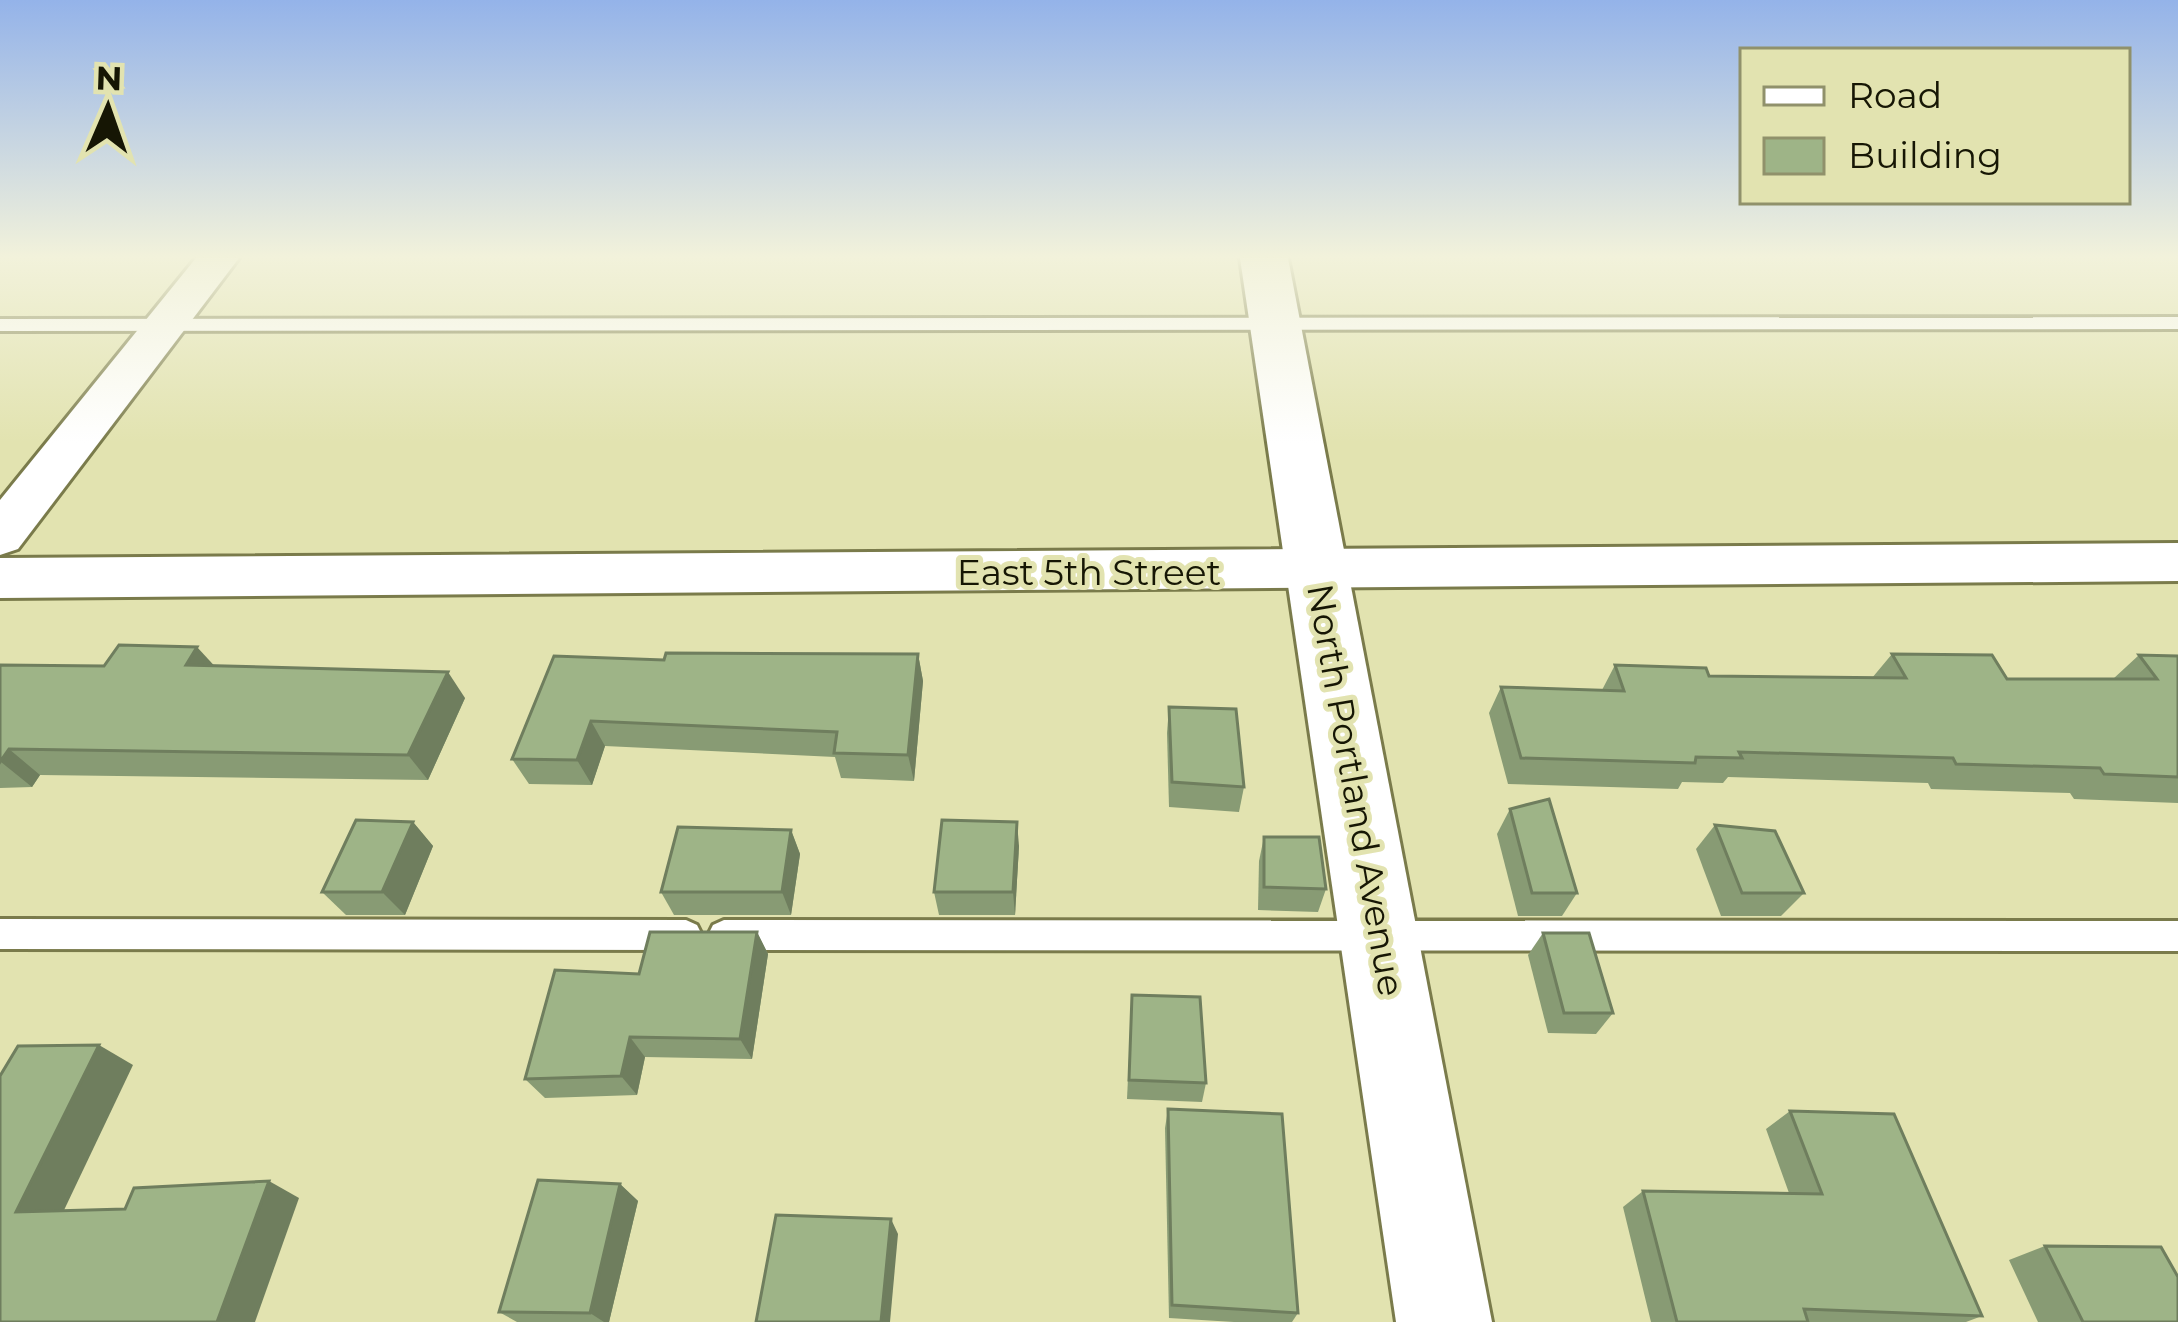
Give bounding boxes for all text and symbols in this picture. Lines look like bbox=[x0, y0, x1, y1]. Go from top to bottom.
north arrow bbox=[48, 48, 168, 168]
legend bbox=[1740, 48, 2130, 204]
text: N bbox=[95, 58, 123, 98]
text: Road bbox=[1848, 73, 1942, 117]
text: Building bbox=[1848, 133, 2002, 177]
street label: East 5th Street bbox=[957, 550, 1221, 594]
street label: North Portland Avenue bbox=[1298, 580, 1414, 1000]

